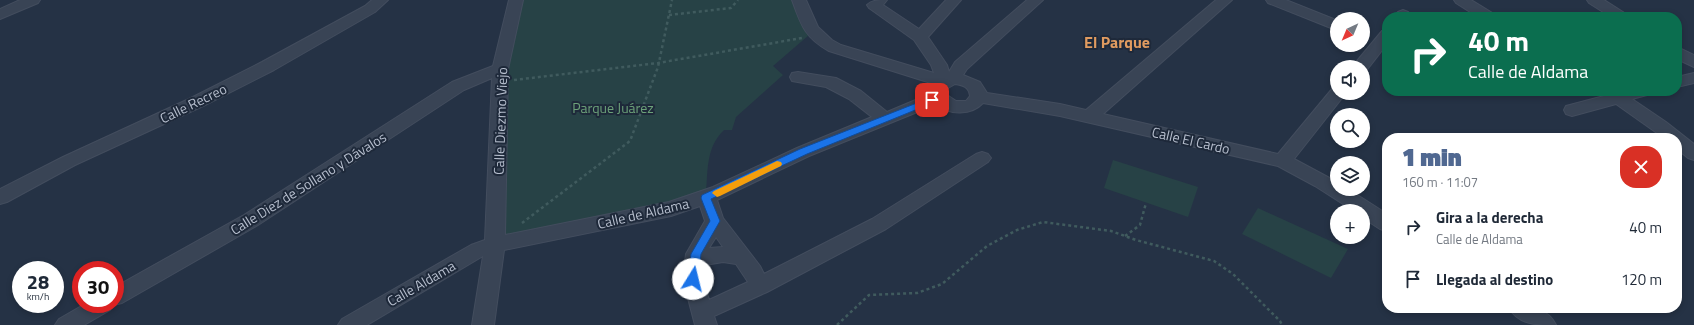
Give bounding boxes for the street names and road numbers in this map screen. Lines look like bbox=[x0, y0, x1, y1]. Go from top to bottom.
street label: Calle Diezmo Viejo bbox=[488, 67, 512, 175]
street label: Calle Recreo bbox=[156, 78, 230, 128]
street label: Calle El Cardo bbox=[1150, 121, 1232, 159]
street label: Calle Diez de Sollano y Dávalos bbox=[226, 126, 390, 240]
street label: Calle de Aldama bbox=[595, 192, 691, 234]
street label: Calle Aldama bbox=[383, 255, 459, 311]

